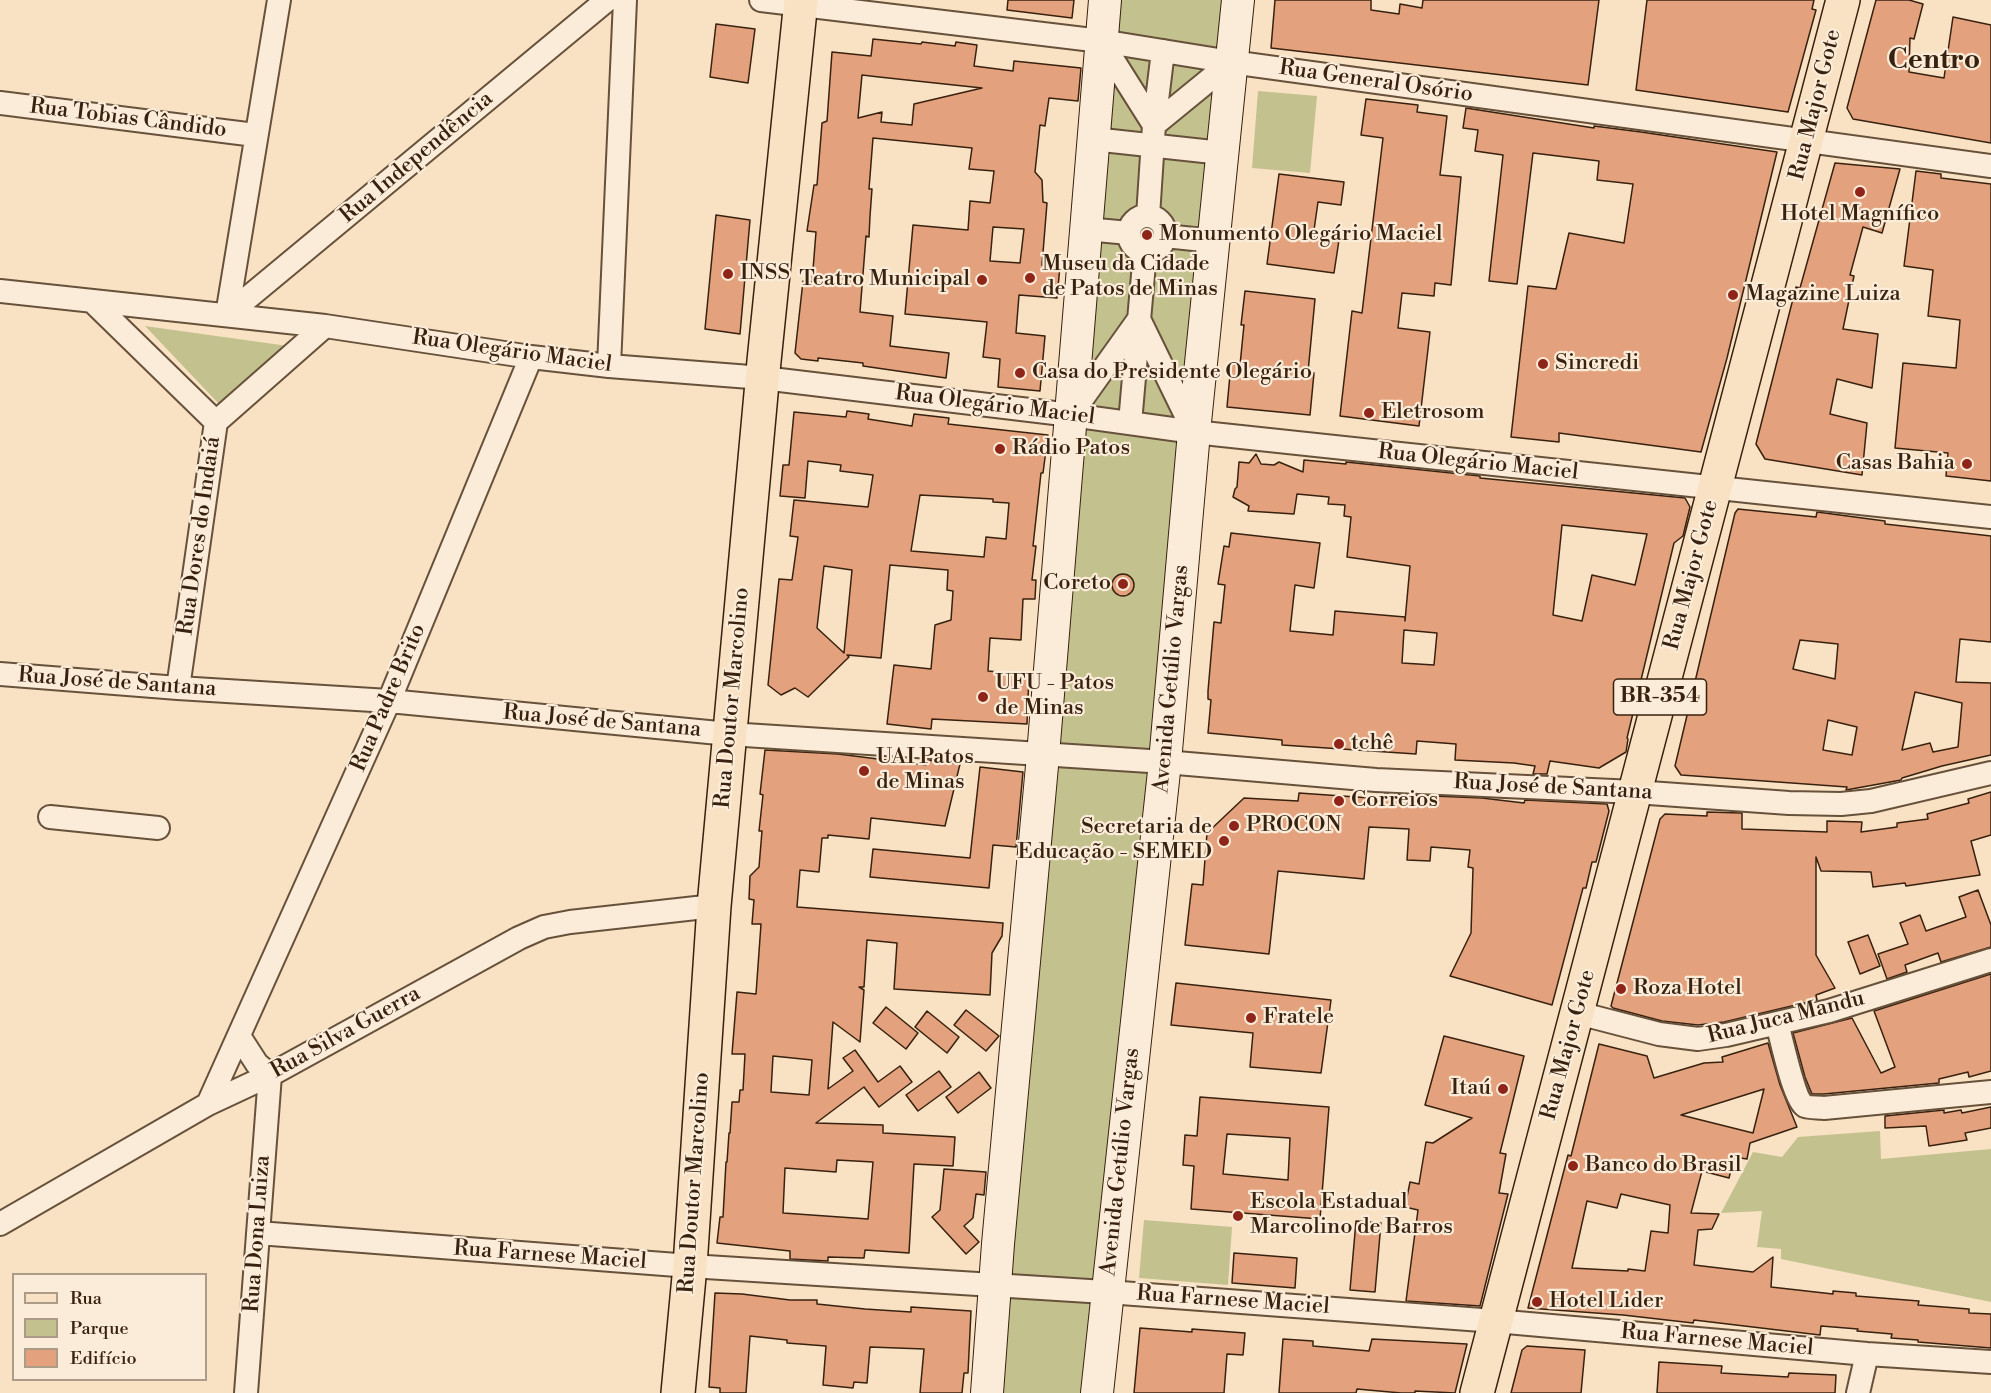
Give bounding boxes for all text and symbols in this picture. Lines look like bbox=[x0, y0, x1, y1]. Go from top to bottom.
street label: Rua Major Gote bbox=[1784, 27, 1848, 183]
district label: Centro bbox=[1888, 44, 1980, 78]
street label: Rua General Osório bbox=[1277, 55, 1475, 109]
street label: Rua Independência bbox=[335, 86, 499, 230]
street label: Rua Tobias Cândido bbox=[28, 94, 228, 144]
marker: Hotel Magnífico bbox=[1853, 185, 1867, 199]
place label: Hotel Magnífico bbox=[1781, 202, 1939, 228]
place label: Monumento Olegário Maciel bbox=[1159, 222, 1442, 248]
marker: Monumento Olegário Maciel bbox=[1140, 228, 1154, 242]
place label: Museu da Cidade de Patos de Minas bbox=[1042, 252, 1218, 304]
place label: INSS bbox=[740, 261, 790, 287]
marker: INSS bbox=[721, 267, 735, 281]
place label: Teatro Municipal bbox=[799, 267, 970, 293]
marker: Museu da Cidade de Patos de Minas bbox=[1023, 271, 1037, 285]
marker: Teatro Municipal bbox=[975, 273, 989, 287]
place label: Magazine Luiza bbox=[1745, 282, 1901, 308]
marker: Magazine Luiza bbox=[1726, 288, 1740, 302]
street label: Rua Olegário Maciel bbox=[410, 325, 614, 379]
place label: Sincredi bbox=[1555, 351, 1639, 377]
marker: Sincredi bbox=[1536, 357, 1550, 371]
place label: Casa do Presidente Olegário bbox=[1032, 360, 1312, 386]
marker: Casa do Presidente Olegário bbox=[1013, 366, 1027, 380]
street label: Rua Olegário Maciel bbox=[893, 381, 1097, 431]
place label: Eletrosom bbox=[1381, 400, 1484, 426]
marker: Eletrosom bbox=[1362, 406, 1376, 420]
street label: Rua Dores do Indaiá bbox=[173, 435, 227, 637]
place label: Rádio Patos bbox=[1012, 436, 1130, 462]
street label: Rua Olegário Maciel bbox=[1376, 439, 1580, 487]
marker: Rádio Patos bbox=[993, 442, 1007, 456]
place label: Casas Bahia bbox=[1836, 451, 1955, 477]
marker: Casas Bahia bbox=[1960, 457, 1974, 471]
street label: Rua Major Gote bbox=[1659, 497, 1725, 653]
street label: Avenida Getúlio Vargas bbox=[1149, 564, 1195, 794]
place label: Coreto bbox=[1043, 571, 1111, 597]
marker: Coreto bbox=[1116, 577, 1130, 591]
street label: Rua Doutor Marcolino bbox=[710, 586, 756, 810]
street label: Rua Padre Brito bbox=[346, 620, 432, 776]
street label: Rua José de Santana bbox=[17, 663, 217, 703]
place label: UFU - Patos de Minas bbox=[995, 671, 1114, 722]
road number: BR-354 bbox=[1614, 679, 1706, 715]
marker: UFU - Patos de Minas bbox=[976, 690, 990, 704]
street label: Rua José de Santana bbox=[502, 700, 702, 744]
place label: tchê bbox=[1351, 731, 1394, 757]
marker: tchê bbox=[1332, 737, 1346, 751]
place label: UAI Patos de Minas bbox=[876, 745, 974, 796]
marker: UAI Patos de Minas bbox=[857, 764, 871, 778]
street label: Rua José de Santana bbox=[1453, 770, 1653, 806]
place label: Correios bbox=[1351, 788, 1438, 814]
marker: Correios bbox=[1332, 794, 1346, 808]
place label: PROCON bbox=[1246, 813, 1342, 839]
place label: Secretaria de Educação - SEMED bbox=[1018, 815, 1212, 866]
marker: PROCON bbox=[1227, 819, 1241, 833]
marker: Secretaria de Educação - SEMED bbox=[1217, 834, 1231, 848]
street label: Rua Major Gote bbox=[1536, 967, 1602, 1123]
place label: Roza Hotel bbox=[1633, 976, 1742, 1002]
street label: Rua Silva Guerra bbox=[267, 981, 425, 1085]
marker: Roza Hotel bbox=[1614, 982, 1628, 996]
street label: Rua Juca Mandu bbox=[1705, 986, 1867, 1050]
place label: Fratele bbox=[1263, 1005, 1334, 1031]
marker: Fratele bbox=[1244, 1011, 1258, 1025]
street label: Avenida Getúlio Vargas bbox=[1096, 1047, 1146, 1277]
street label: Rua Doutor Marcolino bbox=[674, 1071, 716, 1295]
place label: Itaú bbox=[1451, 1076, 1491, 1102]
marker: Itaú bbox=[1496, 1082, 1510, 1096]
place label: Banco do Brasil bbox=[1585, 1153, 1742, 1179]
street label: Rua Dona Luiza bbox=[239, 1154, 277, 1314]
marker: Banco do Brasil bbox=[1566, 1159, 1580, 1173]
place label: Escola Estadual Marcolino de Barros bbox=[1250, 1190, 1453, 1242]
marker: Escola Estadual Marcolino de Barros bbox=[1231, 1209, 1245, 1223]
street label: Rua Farnese Maciel bbox=[453, 1236, 647, 1276]
legend bbox=[12, 1273, 207, 1381]
street label: Rua Farnese Maciel bbox=[1136, 1281, 1330, 1321]
text: Rua bbox=[70, 1287, 102, 1310]
place label: Hotel Lider bbox=[1549, 1289, 1664, 1315]
marker: Hotel Lider bbox=[1530, 1295, 1544, 1309]
text: Parque bbox=[70, 1317, 129, 1340]
street label: Rua Farnese Maciel bbox=[1619, 1319, 1815, 1363]
text: Edifício bbox=[70, 1347, 137, 1370]

